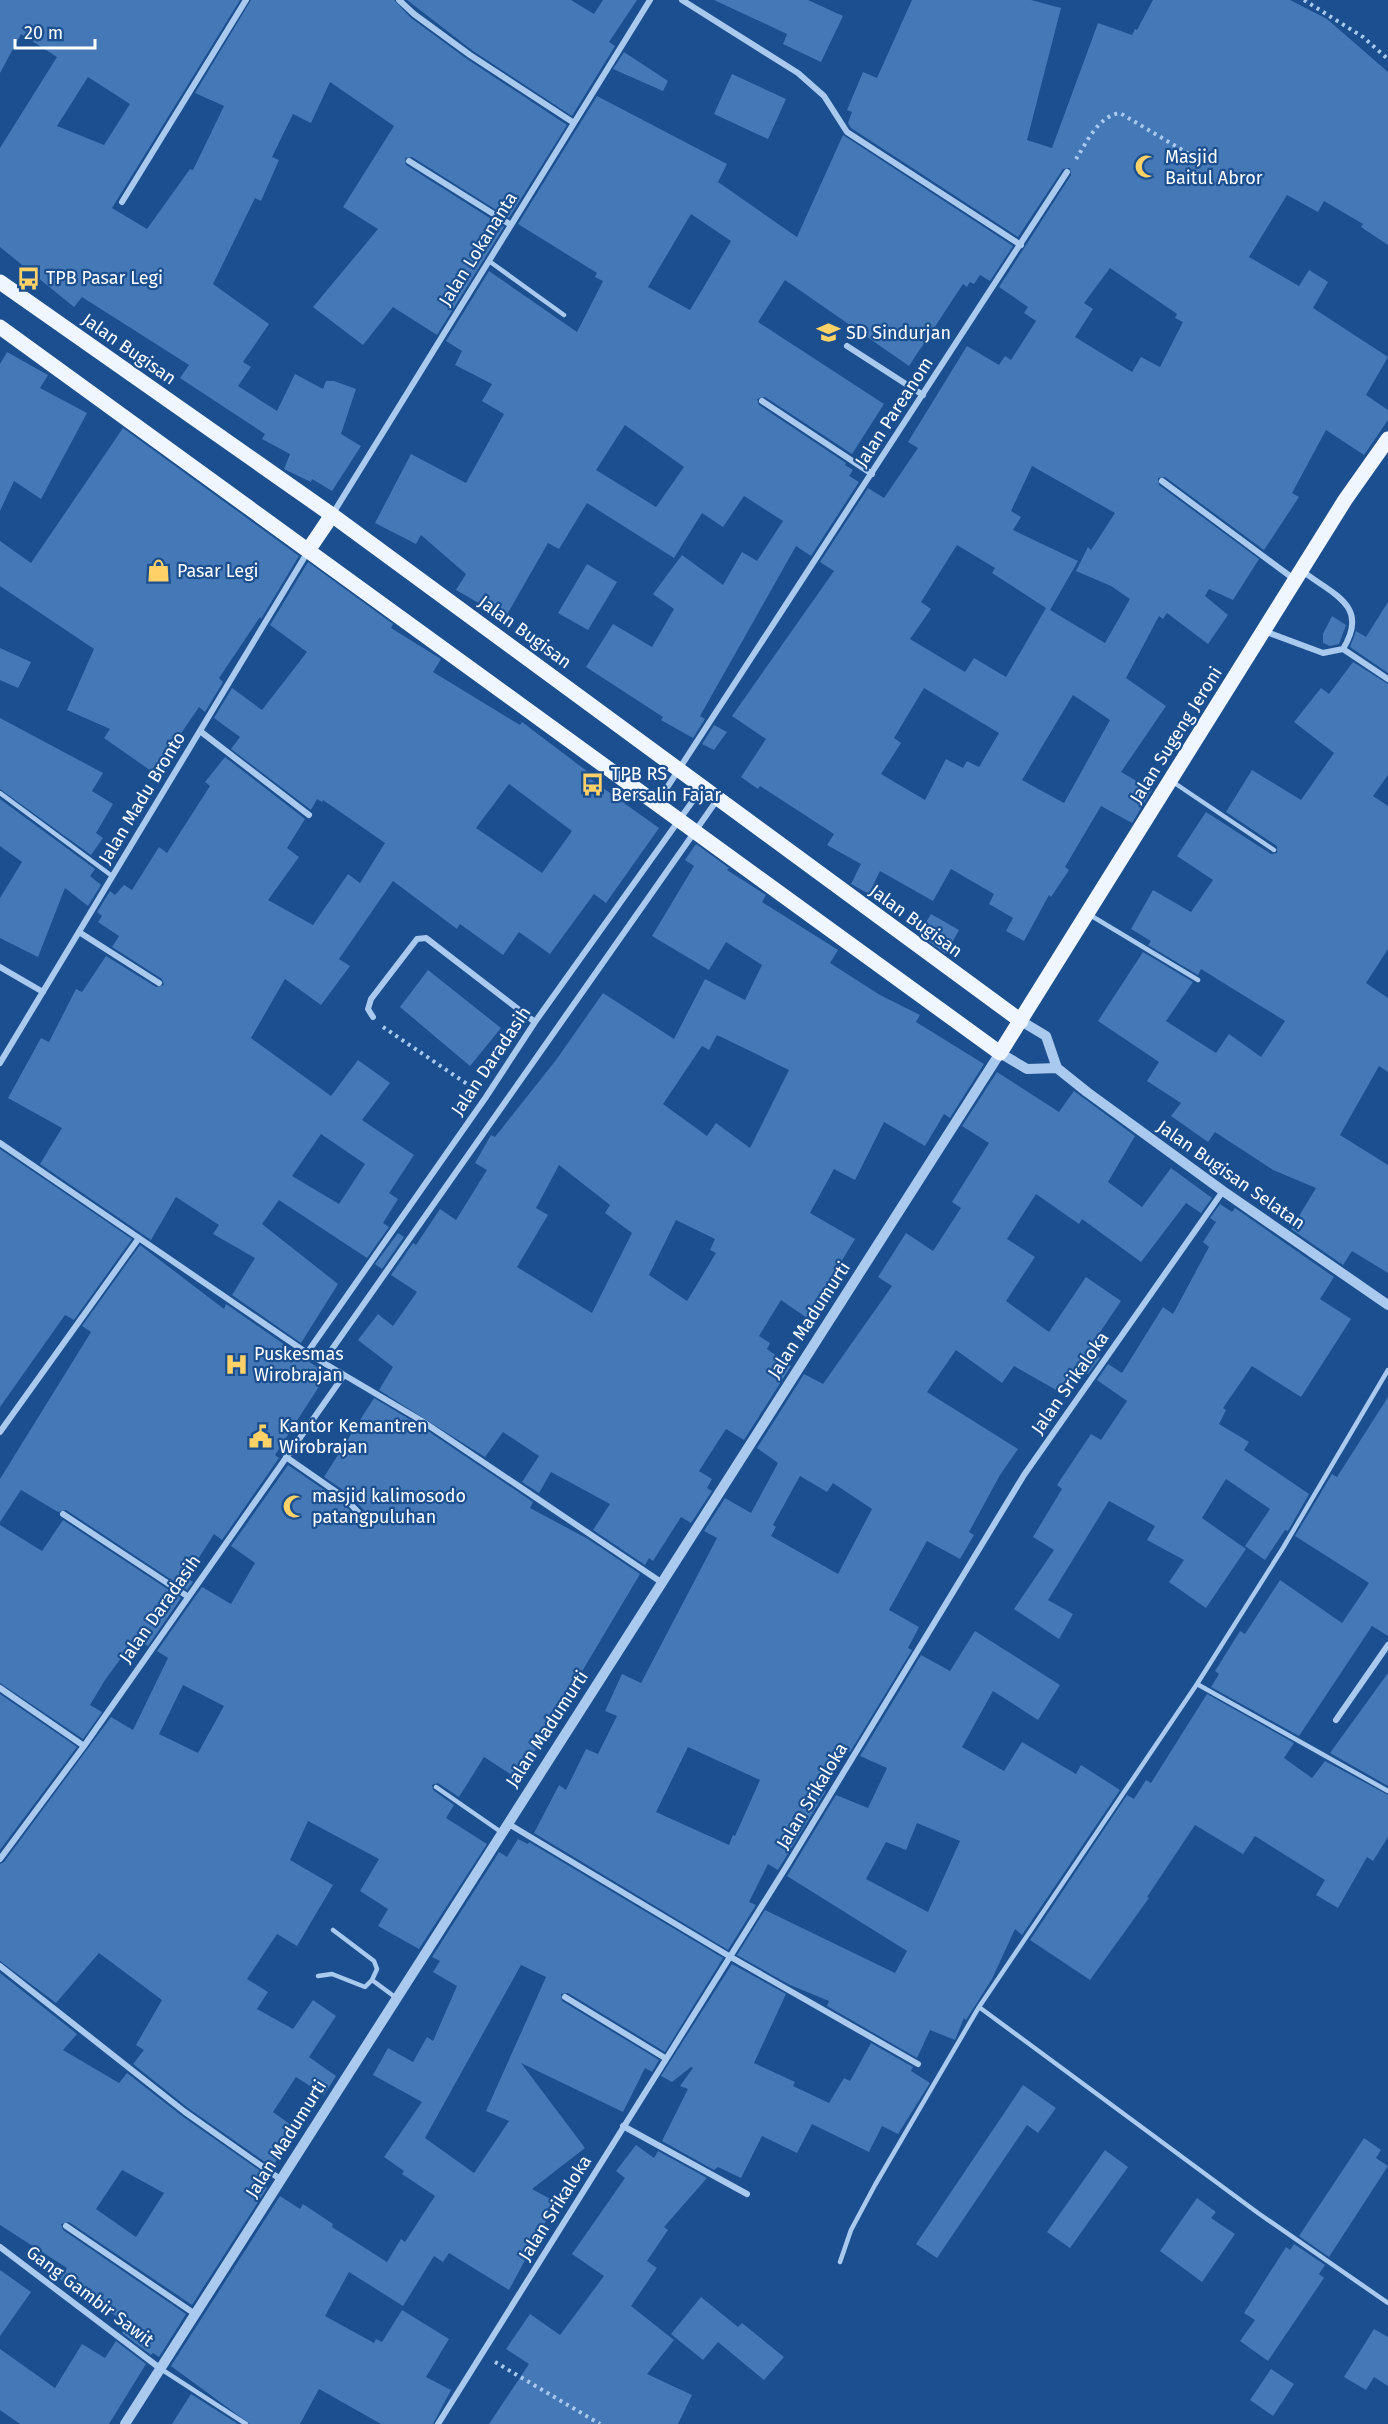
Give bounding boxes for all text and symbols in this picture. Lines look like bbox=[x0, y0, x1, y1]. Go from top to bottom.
scale bar bbox=[15, 12, 94, 50]
text: 20 m bbox=[24, 22, 63, 44]
place label: Masjid Baitul Abror bbox=[1165, 146, 1263, 189]
mosque icon: Masjid Baitul Abror bbox=[1134, 154, 1160, 180]
street label: Jalan Lokananta bbox=[434, 188, 522, 310]
bus stop icon: TPB Pasar Legi bbox=[15, 265, 41, 291]
place label: TPB Pasar Legi bbox=[46, 267, 163, 289]
street label: Jalan Bugisan bbox=[78, 308, 180, 390]
school or university icon: SD Sindurjan bbox=[815, 320, 841, 346]
place label: SD Sindurjan bbox=[846, 322, 951, 344]
street label: Jalan Pareanom bbox=[850, 353, 938, 471]
shop icon: Pasar Legi bbox=[146, 558, 172, 584]
place label: Pasar Legi bbox=[177, 560, 259, 582]
street label: Jalan Bugisan bbox=[474, 591, 576, 673]
street label: Jalan Sugeng Jeroni bbox=[1125, 663, 1227, 807]
street label: Jalan Madu Bronto bbox=[94, 728, 190, 868]
place label: TPB RS Bersalin Fajar bbox=[611, 763, 721, 806]
bus stop icon: TPB RS Bersalin Fajar bbox=[580, 771, 606, 797]
street label: Jalan Bugisan bbox=[865, 880, 967, 962]
street label: Jalan Daradasih bbox=[446, 1002, 536, 1120]
street label: Jalan Bugisan Selatan bbox=[1153, 1116, 1309, 1234]
street label: Jalan Madumurti bbox=[763, 1257, 855, 1383]
street label: Jalan Srikaloka bbox=[1027, 1327, 1113, 1439]
place label: Puskesmas Wirobrajan bbox=[254, 1343, 344, 1386]
hospital icon: Puskesmas Wirobrajan bbox=[223, 1351, 249, 1377]
place label: Kantor Kemantren Wirobrajan bbox=[279, 1415, 427, 1458]
public building icon: Kantor Kemantren Wirobrajan bbox=[248, 1423, 274, 1449]
place label: masjid kalimosodo patangpuluhan bbox=[312, 1485, 466, 1528]
mosque icon: masjid kalimosodo patangpuluhan bbox=[281, 1493, 307, 1519]
street label: Jalan Daradasih bbox=[115, 1551, 205, 1667]
street label: Jalan Madumurti bbox=[501, 1666, 593, 1792]
street label: Jalan Srikaloka bbox=[772, 1739, 852, 1853]
street label: Jalan Madumurti bbox=[241, 2076, 331, 2202]
street label: Jalan Srikaloka bbox=[514, 2151, 596, 2265]
street label: Gang Gambir Sawit bbox=[22, 2241, 158, 2351]

